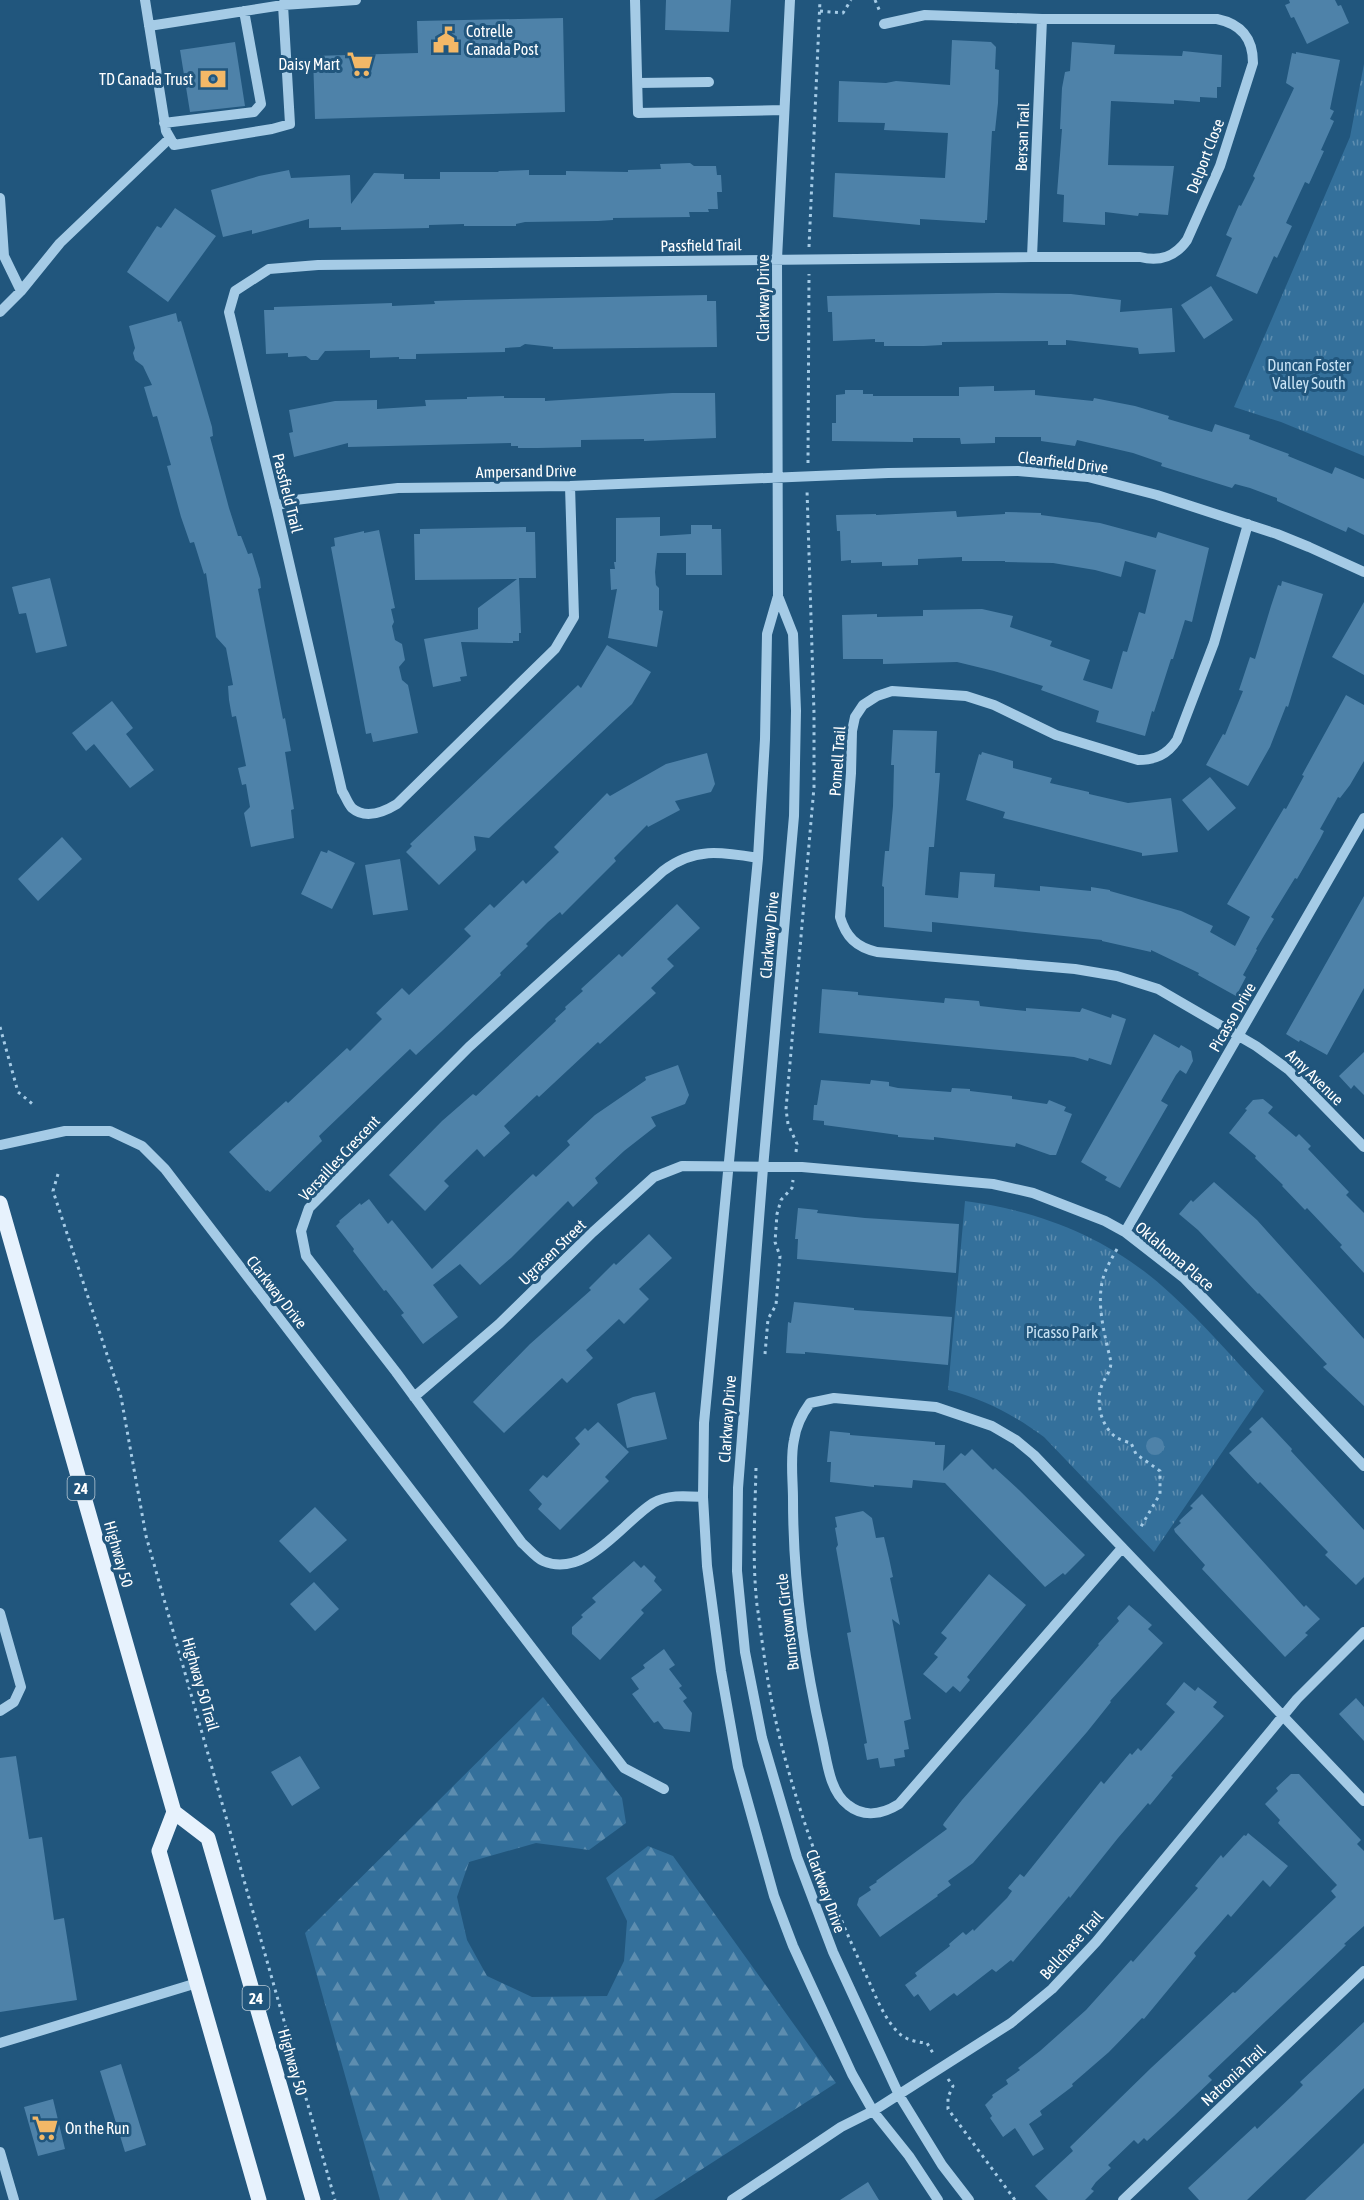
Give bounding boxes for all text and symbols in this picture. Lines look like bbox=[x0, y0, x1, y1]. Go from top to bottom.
place label: Cotrelle Canada Post bbox=[466, 22, 539, 58]
public building icon: Cotrelle Canada Post bbox=[431, 25, 461, 55]
supermarket icon: Daisy Mart bbox=[345, 49, 375, 79]
place label: Daisy Mart bbox=[278, 55, 340, 74]
bank icon: TD Canada Trust bbox=[198, 64, 228, 94]
place label: TD Canada Trust bbox=[99, 70, 193, 88]
street label: Bersan Trail bbox=[1012, 102, 1032, 172]
street label: Delport Close bbox=[1183, 116, 1228, 196]
street label: Passfield Trail bbox=[660, 235, 743, 255]
street label: Clarkway Drive bbox=[754, 254, 773, 342]
park label: Duncan Foster Valley South bbox=[1267, 356, 1351, 393]
street label: Clearfield Drive bbox=[1017, 448, 1109, 476]
street label: Passfield Trail bbox=[269, 451, 307, 535]
street label: Ampersand Drive bbox=[476, 461, 576, 482]
street label: Pomell Trail bbox=[826, 724, 848, 797]
street label: Clarkway Drive bbox=[756, 891, 783, 979]
street label: Picasso Drive bbox=[1205, 979, 1259, 1055]
street label: Amy Avenue bbox=[1282, 1045, 1347, 1109]
street label: Versailles Crescent bbox=[295, 1111, 383, 1204]
street label: Ugrasen Street bbox=[515, 1215, 590, 1289]
street label: Oklahoma Place bbox=[1132, 1218, 1218, 1294]
street label: Clarkway Drive bbox=[242, 1252, 311, 1333]
park label: Picasso Park bbox=[1026, 1323, 1098, 1341]
street label: Clarkway Drive bbox=[715, 1375, 740, 1463]
road number: 24 bbox=[68, 1476, 94, 1500]
street label: Highway 50 bbox=[100, 1519, 137, 1590]
street label: Burnstown Circle bbox=[772, 1572, 802, 1672]
street label: Highway 50 Trail bbox=[178, 1635, 223, 1734]
street label: Clarkway Drive bbox=[802, 1847, 849, 1935]
street label: Bellchase Trail bbox=[1036, 1907, 1107, 1983]
road number: 24 bbox=[242, 1986, 270, 2010]
street label: Highway 50 bbox=[274, 2027, 311, 2098]
street label: Natronia Trail bbox=[1197, 2040, 1269, 2109]
supermarket icon: On the Run bbox=[30, 2113, 60, 2143]
place label: On the Run bbox=[65, 2119, 130, 2137]

